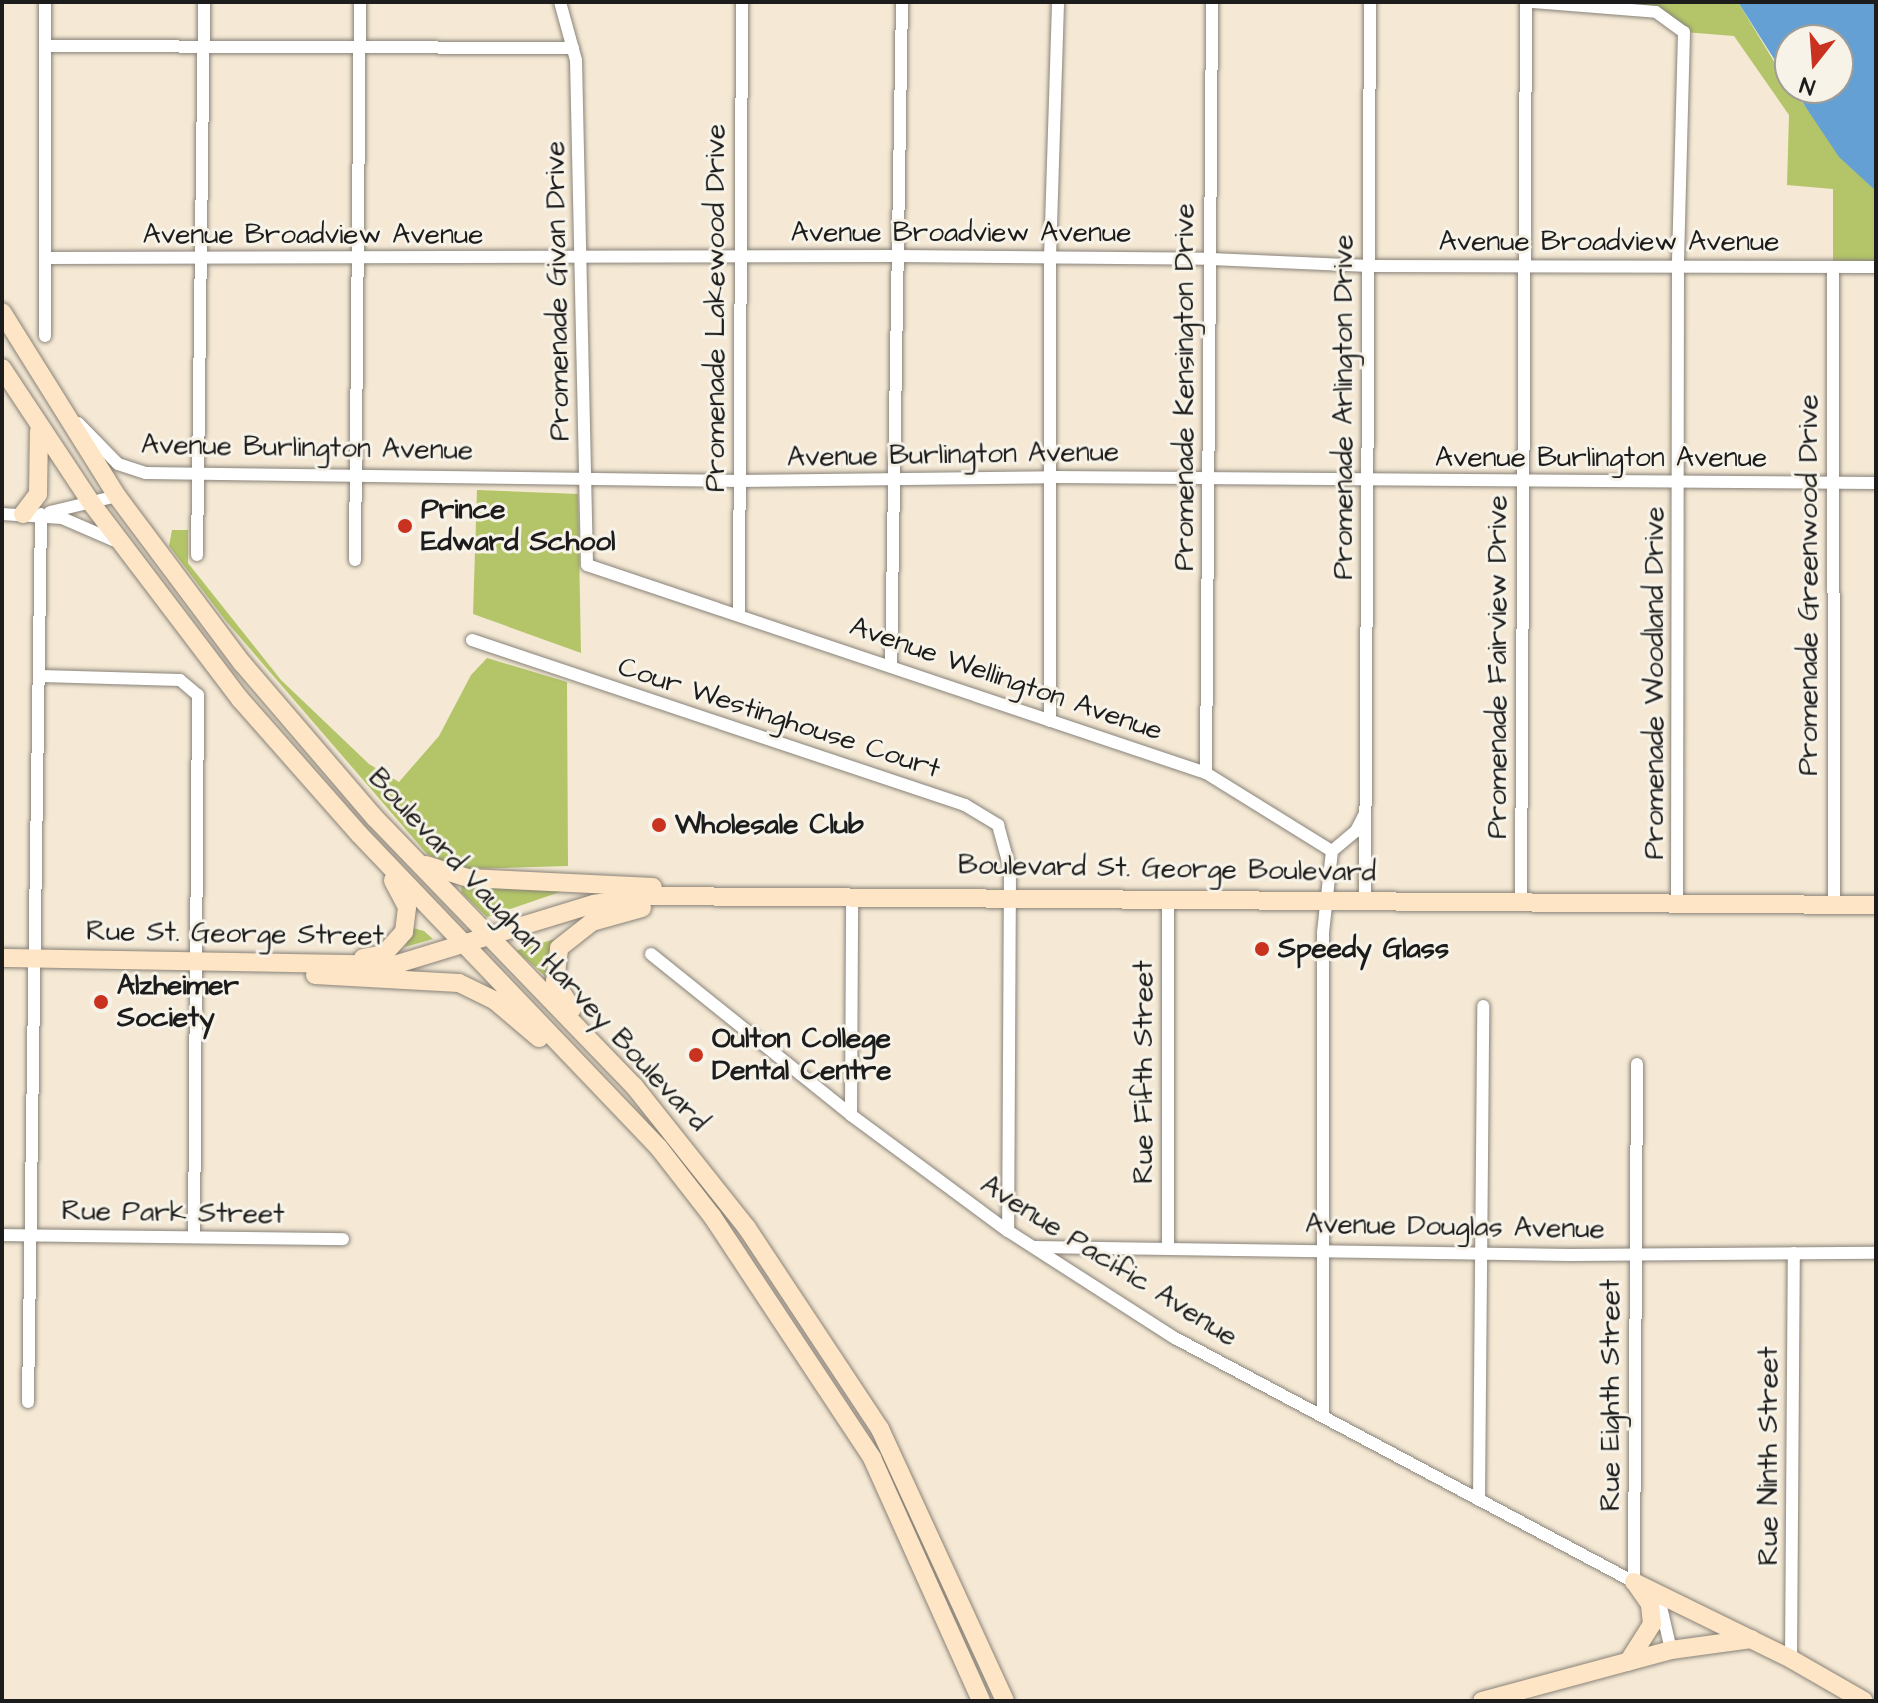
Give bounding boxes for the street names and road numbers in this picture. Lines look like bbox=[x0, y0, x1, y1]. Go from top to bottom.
street label: Promenade Lakewood Drive bbox=[699, 124, 733, 492]
street label: Promenade Givan Drive bbox=[539, 141, 577, 441]
street label: Promenade Kensington Drive bbox=[1168, 203, 1202, 571]
street label: Avenue Broadview Avenue bbox=[791, 216, 1131, 250]
street label: Avenue Broadview Avenue bbox=[143, 218, 483, 252]
street label: Avenue Broadview Avenue bbox=[1439, 225, 1779, 259]
street label: Promenade Arlington Drive bbox=[1327, 234, 1361, 580]
street label: Promenade Greenwood Drive bbox=[1792, 394, 1826, 776]
street label: Avenue Burlington Avenue bbox=[141, 428, 473, 468]
street label: Avenue Burlington Avenue bbox=[787, 435, 1119, 475]
street label: Avenue Burlington Avenue bbox=[1435, 441, 1767, 475]
street label: Promenade Fairview Drive bbox=[1481, 495, 1515, 839]
street label: Promenade Woodland Drive bbox=[1638, 507, 1672, 859]
street label: Avenue Wellington Avenue bbox=[845, 610, 1167, 748]
street label: Cour Westinghouse Court bbox=[614, 650, 944, 786]
street label: Boulevard Vaughan Harvey Boulevard bbox=[361, 762, 715, 1138]
street label: Boulevard St. George Boulevard bbox=[958, 849, 1376, 889]
street label: Rue St. George Street bbox=[86, 915, 384, 953]
street label: Rue Fifth Street bbox=[1127, 960, 1161, 1184]
street label: Avenue Pacific Avenue bbox=[974, 1168, 1244, 1354]
street label: Rue Park Street bbox=[61, 1194, 285, 1232]
street label: Avenue Douglas Avenue bbox=[1305, 1208, 1605, 1246]
street label: Rue Eighth Street bbox=[1594, 1279, 1628, 1511]
street label: Rue Ninth Street bbox=[1752, 1346, 1786, 1566]

